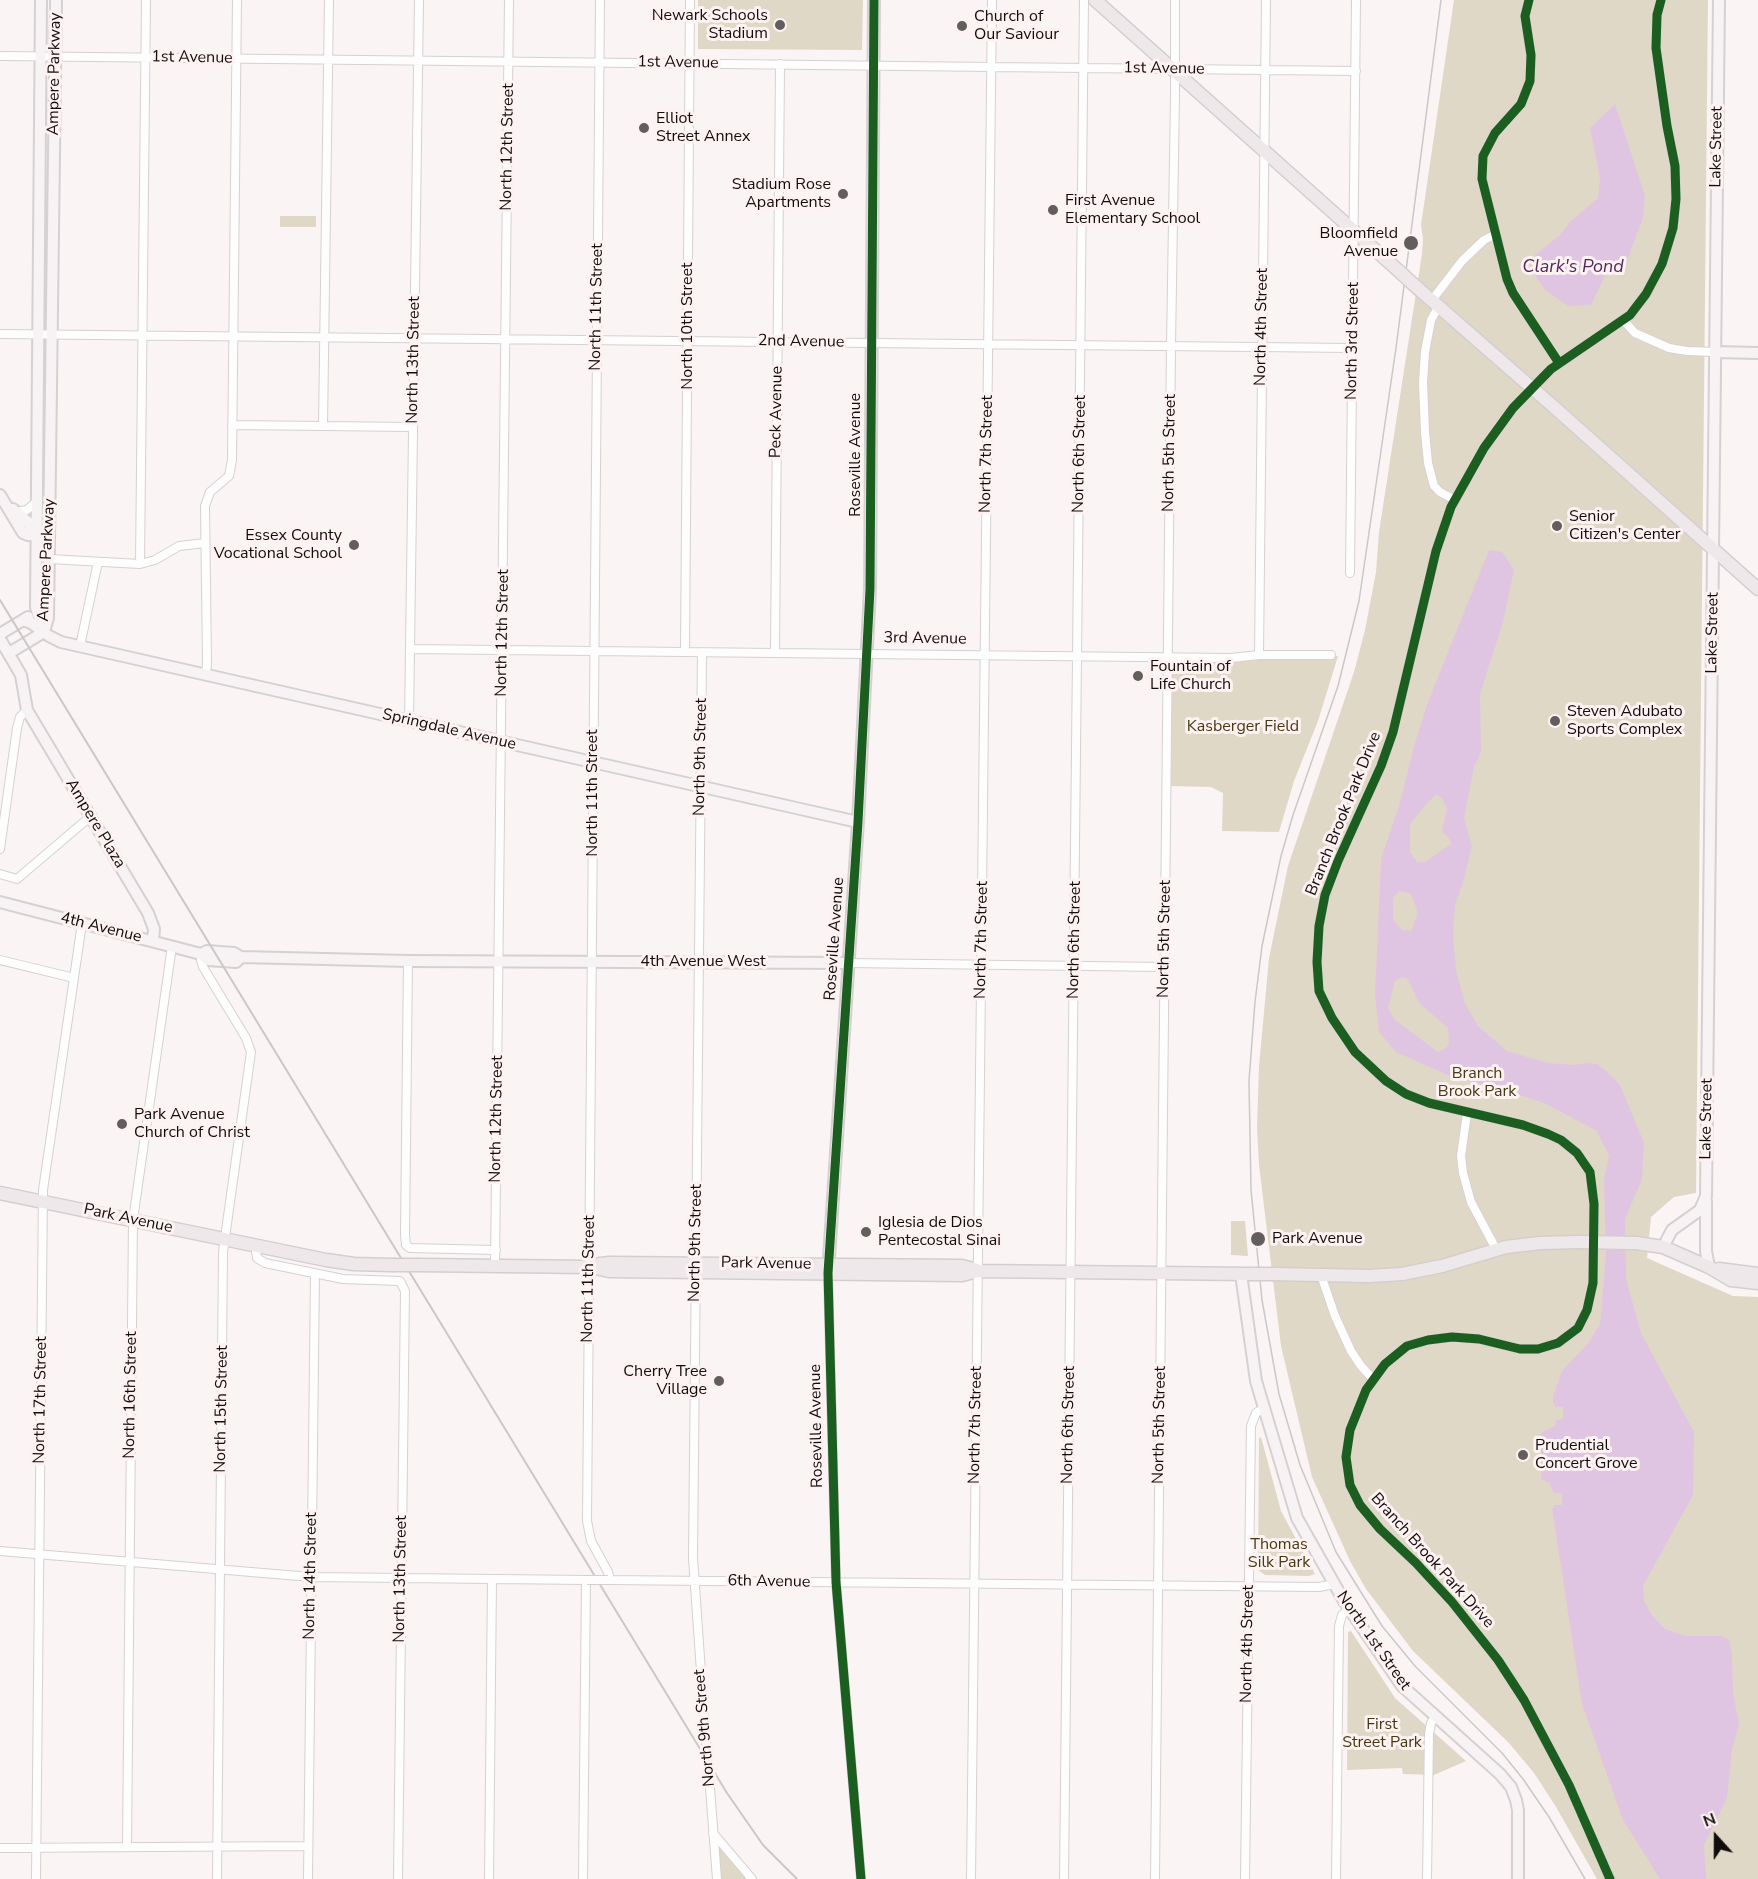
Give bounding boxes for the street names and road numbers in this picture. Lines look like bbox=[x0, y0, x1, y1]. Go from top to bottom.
street label: Ampere Parkway bbox=[44, 12, 66, 136]
street label: 1st Avenue bbox=[151, 48, 233, 68]
street label: 1st Avenue bbox=[637, 53, 719, 73]
street label: 1st Avenue bbox=[1123, 59, 1205, 79]
street label: North 12th Street bbox=[497, 83, 519, 211]
street label: Lake Street bbox=[1707, 106, 1727, 188]
street label: North 11th Street bbox=[586, 243, 608, 371]
street label: North 10th Street bbox=[678, 262, 698, 390]
street label: North 4th Street bbox=[1251, 268, 1273, 386]
street label: North 3rd Street bbox=[1342, 282, 1364, 400]
street label: North 13th Street bbox=[403, 296, 425, 424]
street label: 2nd Avenue bbox=[758, 332, 844, 352]
street label: Peck Avenue bbox=[767, 366, 787, 458]
street label: Roseville Avenue bbox=[846, 393, 866, 517]
street label: North 5th Street bbox=[1159, 394, 1181, 512]
street label: North 7th Street bbox=[976, 395, 998, 513]
street label: North 6th Street bbox=[1069, 395, 1091, 513]
street label: Ampere Parkway bbox=[34, 498, 60, 622]
street label: North 12th Street bbox=[492, 569, 514, 697]
street label: Lake Street bbox=[1703, 592, 1723, 674]
street label: 3rd Avenue bbox=[883, 629, 967, 649]
street label: North 9th Street bbox=[690, 698, 712, 816]
street label: Springdale Avenue bbox=[380, 705, 518, 755]
street label: North 11th Street bbox=[583, 729, 603, 857]
street label: Branch Brook Park Drive bbox=[1302, 729, 1386, 899]
street label: Ampere Plaza bbox=[61, 776, 129, 872]
street label: Roseville Avenue bbox=[821, 877, 849, 1001]
street label: North 5th Street bbox=[1154, 880, 1176, 998]
street label: North 7th Street bbox=[971, 881, 993, 999]
street label: North 6th Street bbox=[1064, 881, 1086, 999]
street label: 4th Avenue bbox=[58, 909, 144, 947]
street label: 4th Avenue West bbox=[640, 952, 766, 972]
street label: North 12th Street bbox=[486, 1055, 508, 1183]
street label: Lake Street bbox=[1697, 1078, 1717, 1160]
street label: North 9th Street bbox=[685, 1184, 707, 1302]
street label: Park Avenue bbox=[82, 1200, 174, 1238]
street label: North 11th Street bbox=[578, 1215, 600, 1343]
street label: Park Avenue bbox=[721, 1254, 811, 1274]
street label: North 16th Street bbox=[120, 1331, 142, 1459]
street label: North 17th Street bbox=[30, 1336, 52, 1464]
street label: North 15th Street bbox=[211, 1345, 233, 1473]
street label: Roseville Avenue bbox=[806, 1364, 828, 1488]
street label: North 7th Street bbox=[965, 1366, 987, 1484]
street label: North 6th Street bbox=[1058, 1366, 1080, 1484]
street label: North 5th Street bbox=[1149, 1366, 1171, 1484]
street label: Branch Brook Park Drive bbox=[1366, 1490, 1498, 1632]
street label: North 14th Street bbox=[300, 1512, 322, 1640]
street label: North 13th Street bbox=[390, 1515, 412, 1643]
street label: 6th Avenue bbox=[727, 1572, 811, 1592]
street label: North 4th Street bbox=[1237, 1585, 1259, 1703]
street label: North 1st Street bbox=[1332, 1588, 1414, 1694]
street label: North 9th Street bbox=[690, 1669, 720, 1787]

